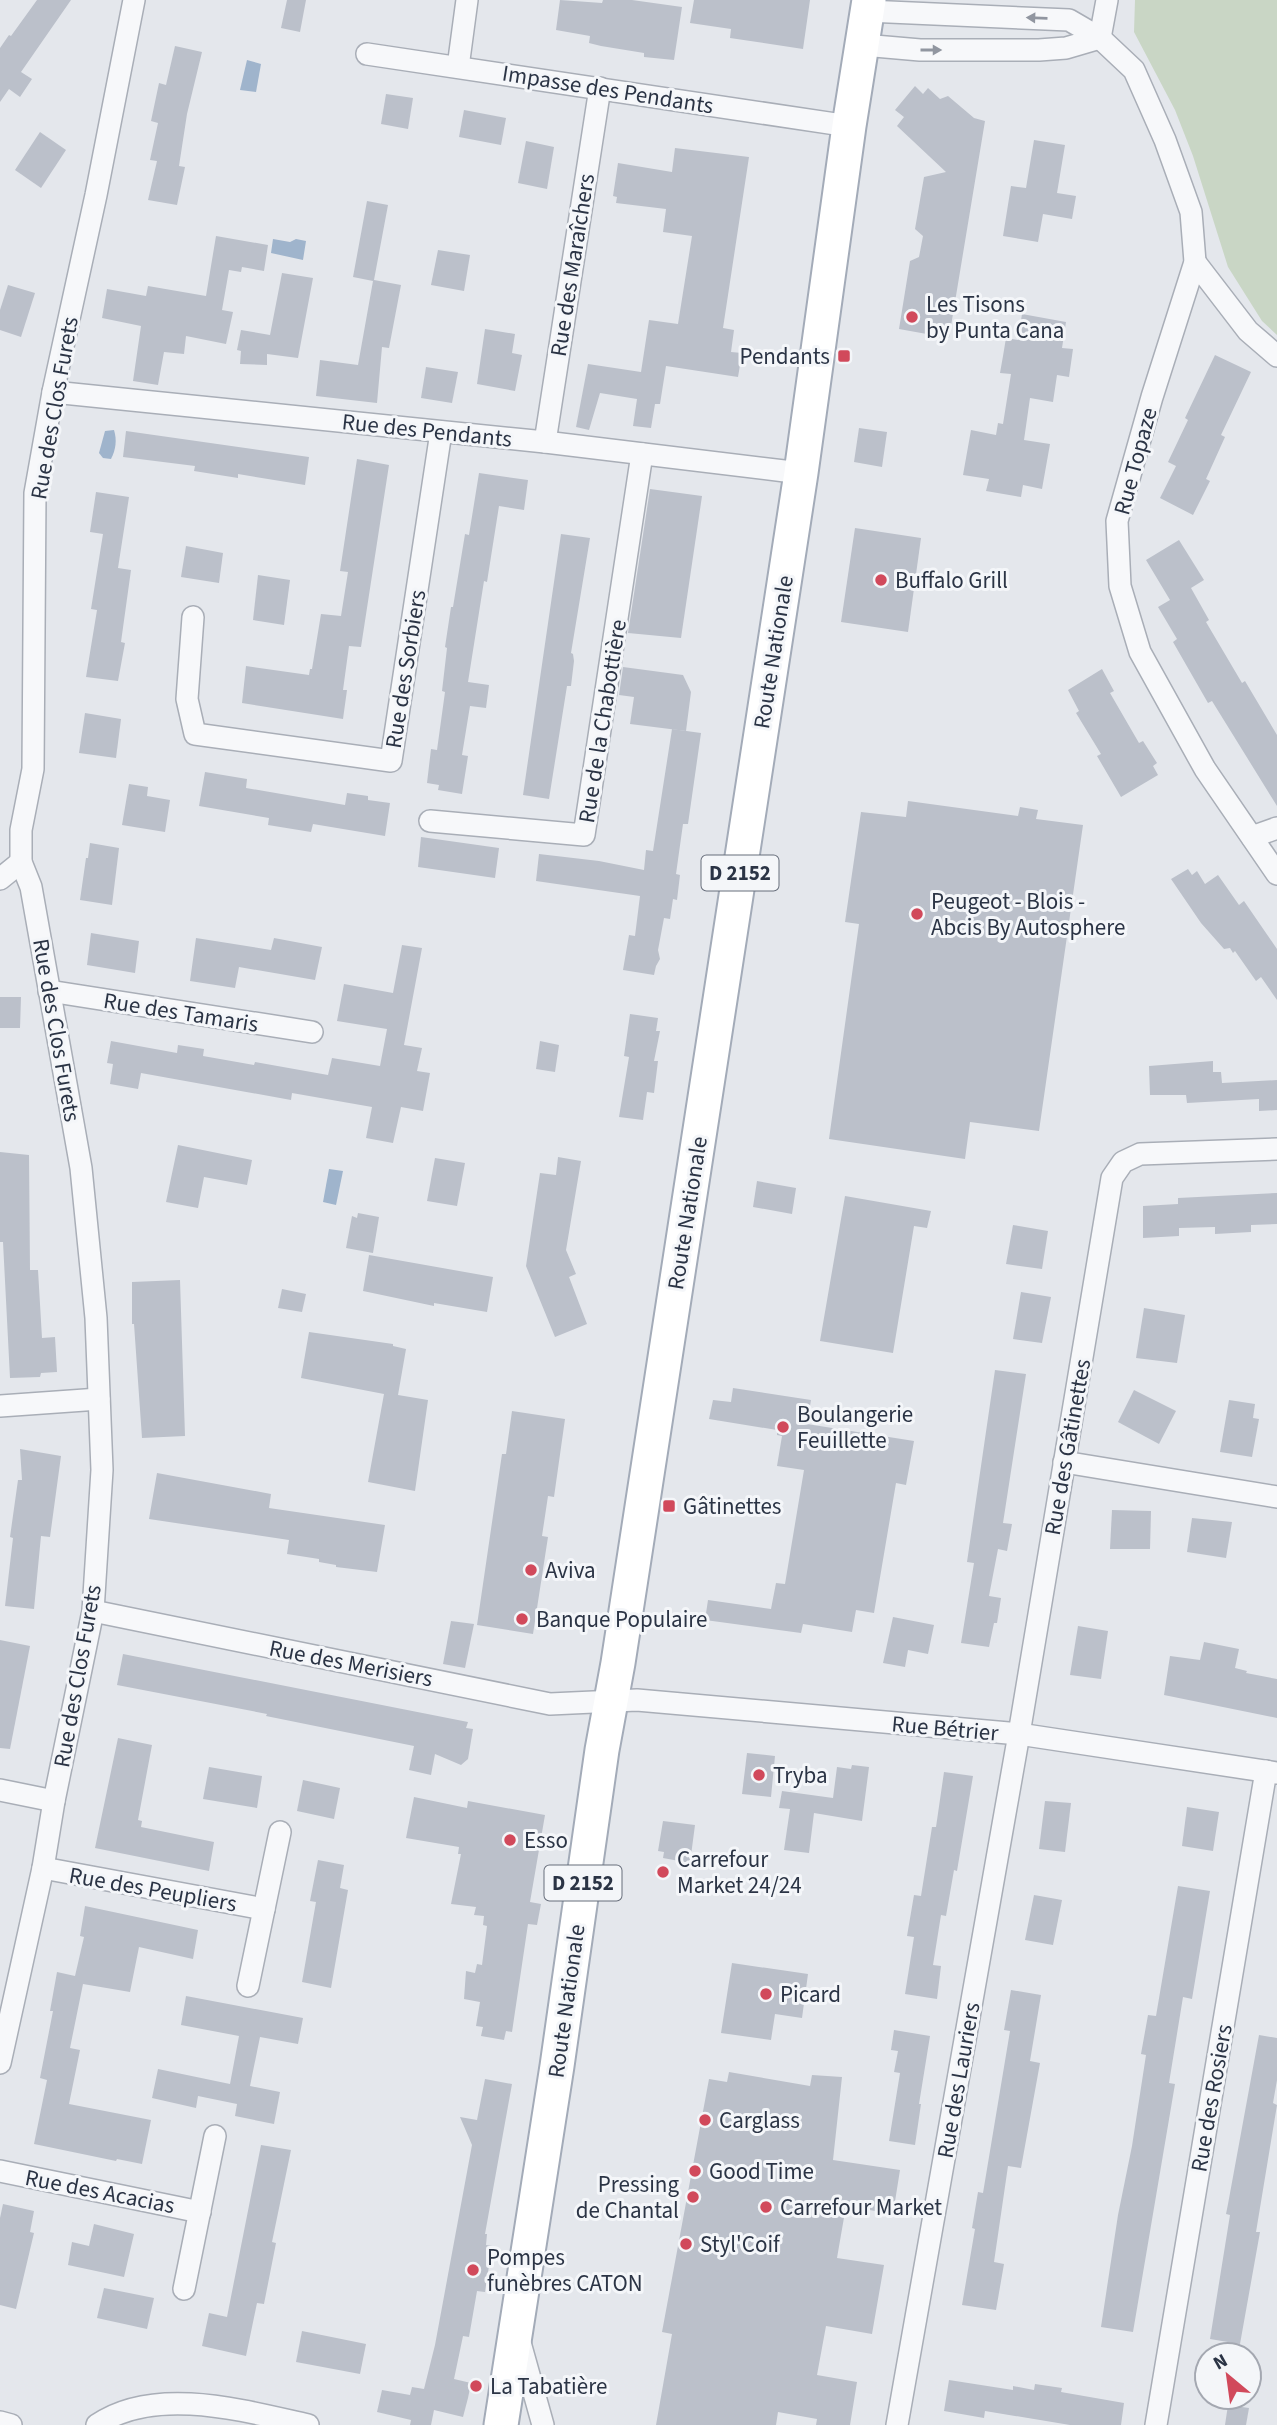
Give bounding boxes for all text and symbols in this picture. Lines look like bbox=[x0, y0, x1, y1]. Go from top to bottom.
one-way arrow bbox=[1026, 13, 1048, 24]
one-way arrow bbox=[920, 44, 942, 56]
street label: Impasse des Pendants bbox=[500, 57, 716, 122]
street label: Rue des Maraîchers bbox=[542, 171, 603, 359]
place label: Les Tisons by Punta Cana bbox=[926, 288, 1064, 347]
marker: Les Tisons by Punta Cana bbox=[904, 309, 920, 325]
street label: Rue des Clos Furets bbox=[22, 314, 87, 502]
place label: Pendants bbox=[739, 340, 830, 373]
marker: Pendants bbox=[836, 348, 852, 364]
street label: Rue Topaze bbox=[1105, 404, 1166, 518]
street label: Rue des Pendants bbox=[340, 405, 514, 456]
place label: Buffalo Grill bbox=[895, 564, 1008, 597]
marker: Buffalo Grill bbox=[873, 572, 889, 588]
street label: Route Nationale bbox=[745, 573, 802, 731]
street label: Rue des Sorbiers bbox=[377, 587, 434, 751]
street label: Rue de la Chabottière bbox=[570, 617, 635, 825]
road number: D 2152 bbox=[702, 856, 778, 890]
place label: Peugeot - Blois - Abcis By Autosphere bbox=[931, 885, 1125, 944]
marker: Peugeot - Blois - Abcis By Autosphere bbox=[909, 906, 925, 922]
street label: Rue des Clos Furets bbox=[24, 936, 89, 1124]
street label: Rue des Tamaris bbox=[101, 984, 261, 1041]
street label: Route Nationale bbox=[659, 1134, 716, 1292]
street label: Rue des Gâtinettes bbox=[1036, 1356, 1099, 1538]
place label: Boulangerie Feuillette bbox=[797, 1398, 913, 1457]
marker: Boulangerie Feuillette bbox=[775, 1419, 791, 1435]
place label: Gâtinettes bbox=[683, 1490, 781, 1523]
marker: Gâtinettes bbox=[661, 1498, 677, 1514]
place label: Aviva bbox=[545, 1554, 596, 1587]
marker: Aviva bbox=[523, 1562, 539, 1578]
street label: Rue des Clos Furets bbox=[45, 1582, 110, 1770]
place label: Banque Populaire bbox=[536, 1603, 707, 1636]
marker: Banque Populaire bbox=[514, 1611, 530, 1627]
street label: Rue des Merisiers bbox=[266, 1631, 436, 1696]
street label: Rue Bétrier bbox=[890, 1707, 1001, 1750]
place label: Tryba bbox=[773, 1759, 828, 1792]
marker: Tryba bbox=[751, 1767, 767, 1783]
place label: Esso bbox=[524, 1824, 568, 1857]
marker: Esso bbox=[502, 1832, 518, 1848]
place label: Carrefour Market 24/24 bbox=[677, 1843, 802, 1902]
street label: Rue des Peupliers bbox=[67, 1859, 239, 1920]
marker: Carrefour Market 24/24 bbox=[655, 1864, 671, 1880]
road number: D 2152 bbox=[544, 1866, 622, 1900]
street label: Route Nationale bbox=[539, 1922, 594, 2080]
place label: Picard bbox=[780, 1978, 841, 2011]
marker: Picard bbox=[758, 1986, 774, 2002]
street label: Rue des Lauriers bbox=[929, 1999, 988, 2161]
street label: Rue des Rosiers bbox=[1182, 2022, 1241, 2175]
place label: Carglass bbox=[719, 2104, 800, 2137]
marker: Carglass bbox=[697, 2112, 713, 2128]
place label: Good Time bbox=[709, 2155, 814, 2188]
street label: Rue des Acacias bbox=[22, 2161, 178, 2222]
marker: Good Time bbox=[687, 2163, 703, 2179]
place label: Pressing de Chantal bbox=[576, 2168, 679, 2227]
marker: Pressing de Chantal bbox=[685, 2189, 701, 2205]
place label: Carrefour Market bbox=[780, 2191, 942, 2224]
marker: Carrefour Market bbox=[758, 2199, 774, 2215]
place label: Styl'Coif bbox=[700, 2228, 781, 2261]
marker: Styl'Coif bbox=[678, 2236, 694, 2252]
place label: Pompes funèbres CATON bbox=[487, 2241, 643, 2300]
marker: Pompes funèbres CATON bbox=[465, 2262, 481, 2278]
north arrow bbox=[1193, 2341, 1263, 2411]
text: N bbox=[1208, 2348, 1233, 2377]
place label: La Tabatière bbox=[490, 2370, 607, 2403]
marker: La Tabatière bbox=[468, 2378, 484, 2394]

